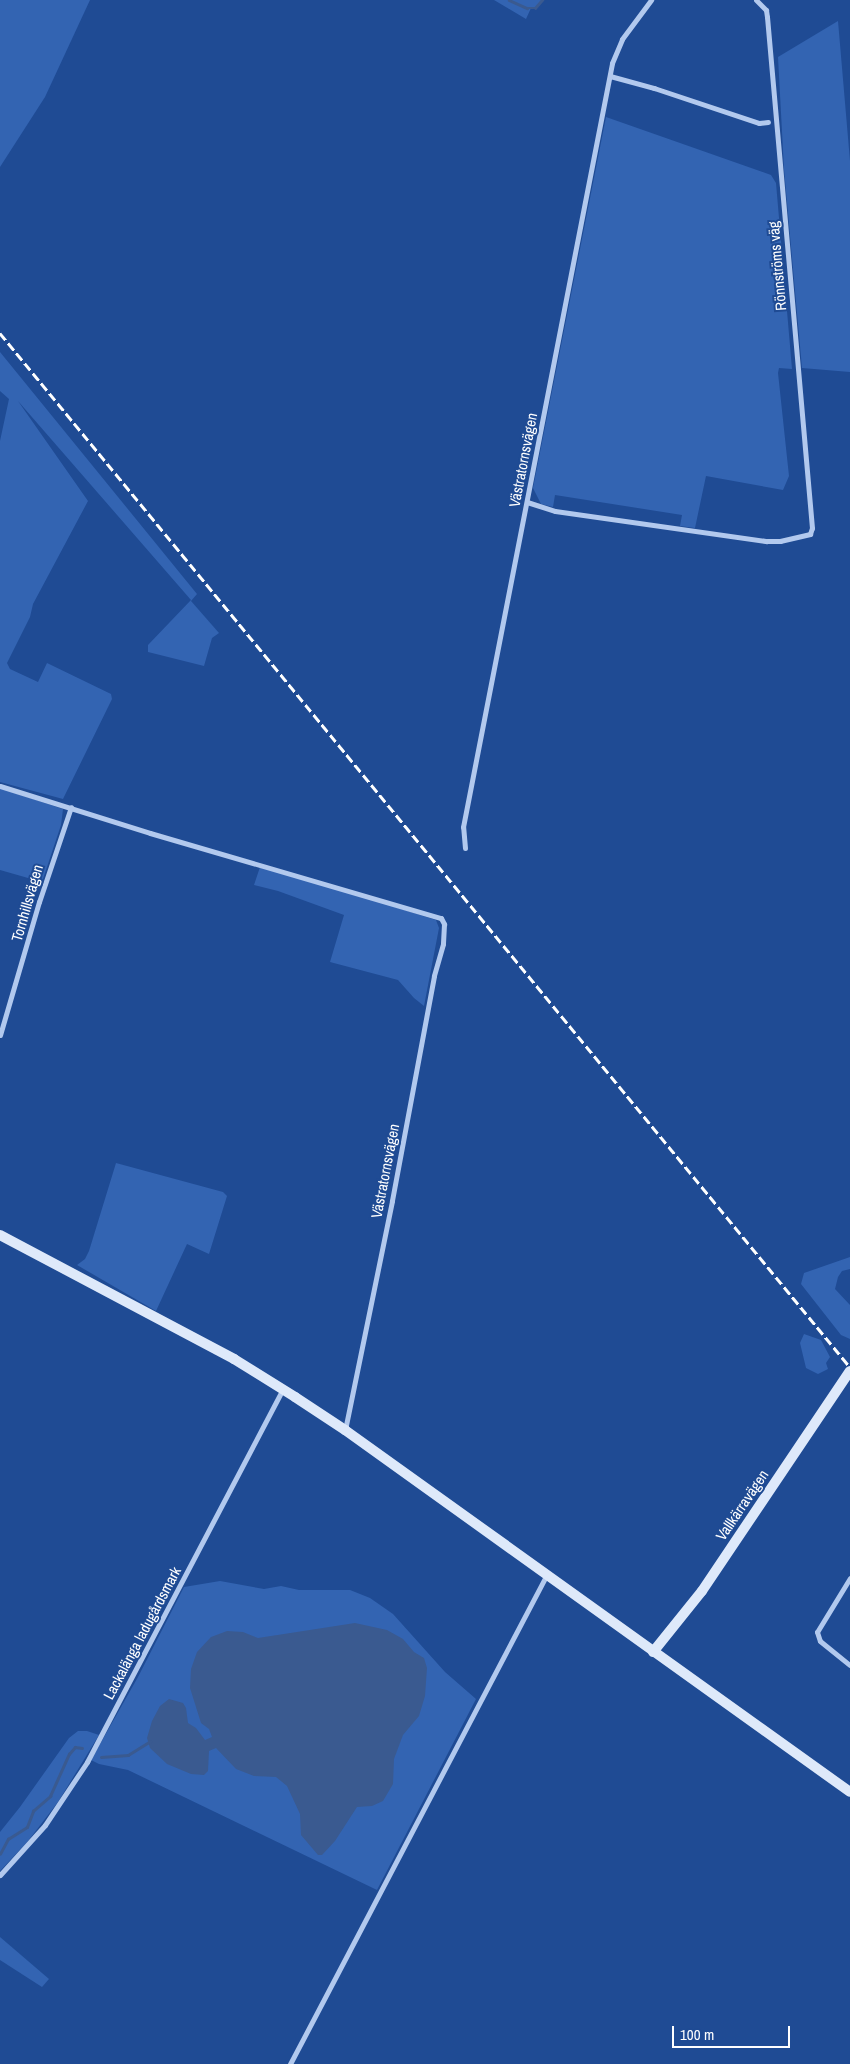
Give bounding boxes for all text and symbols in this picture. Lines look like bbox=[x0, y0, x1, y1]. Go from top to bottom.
street label: Rönnströms väg bbox=[764, 221, 790, 311]
street label: Västratornsvägen bbox=[505, 411, 541, 509]
street label: Tornhillsvägen bbox=[7, 862, 47, 944]
street label: Västratornsvägen bbox=[367, 1122, 403, 1220]
street label: Vallkärravägen bbox=[712, 1466, 772, 1544]
street label: Lackalänga ladugårdsmark bbox=[99, 1564, 185, 1702]
scale bar bbox=[675, 2016, 792, 2048]
text: 100 m bbox=[680, 2024, 714, 2045]

